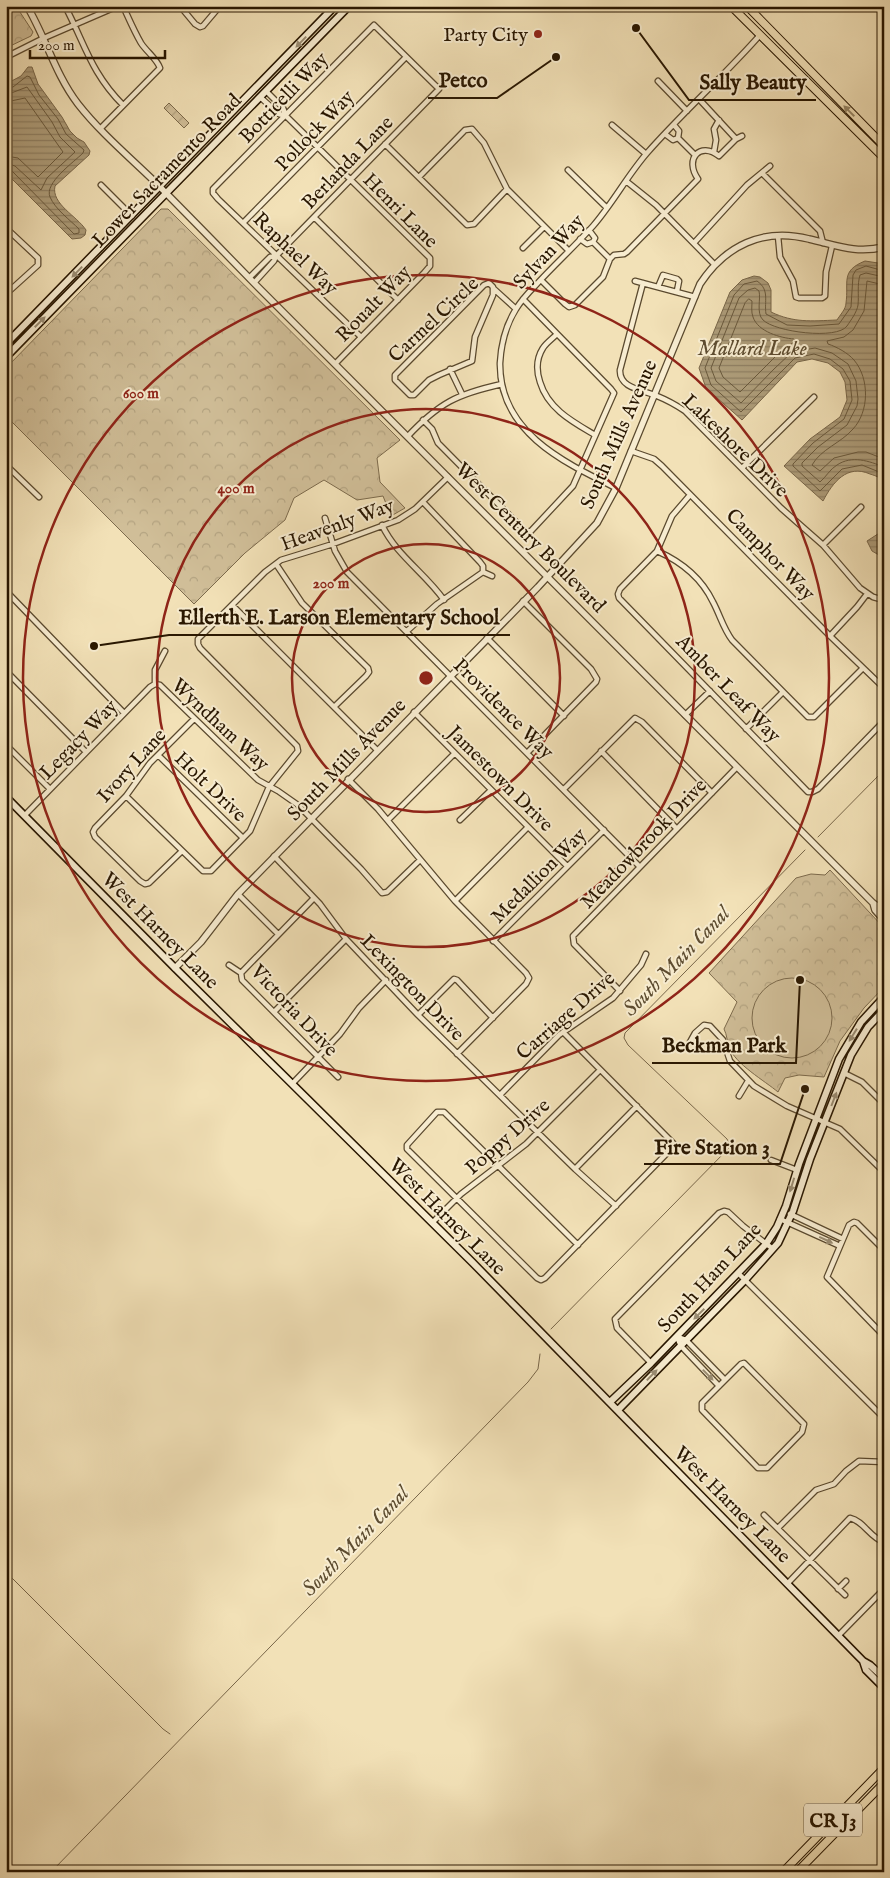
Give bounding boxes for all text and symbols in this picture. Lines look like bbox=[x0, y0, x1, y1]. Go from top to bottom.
place label: Party City bbox=[443, 23, 528, 48]
scale bar bbox=[30, 28, 165, 60]
marker: Party City bbox=[532, 28, 544, 40]
one-way arrow bbox=[295, 35, 307, 47]
text: 200 m bbox=[38, 36, 75, 55]
street label: Botticelli Way bbox=[234, 47, 334, 149]
callout: Petco bbox=[428, 62, 497, 98]
callout: Sally Beauty bbox=[689, 64, 816, 100]
text: Petco bbox=[438, 68, 488, 95]
text: Sally Beauty bbox=[699, 70, 807, 97]
street label: Pollock Way bbox=[270, 85, 360, 177]
street label: Lower Sacramento Road bbox=[87, 88, 247, 253]
one-way arrow bbox=[843, 105, 855, 117]
street label: Berlanda Lane bbox=[297, 111, 399, 215]
street label: Henri Lane bbox=[357, 168, 443, 254]
street label: Raphael Way bbox=[247, 207, 343, 301]
street label: Sylvan Way bbox=[508, 209, 590, 295]
street label: Roualt Way bbox=[331, 260, 417, 348]
one-way arrow bbox=[71, 266, 83, 278]
street label: Carmel Circle bbox=[384, 272, 485, 368]
one-way arrow bbox=[34, 316, 46, 328]
water label: Mallard Lake bbox=[697, 336, 807, 363]
street label: South Mills Avenue bbox=[575, 356, 664, 513]
text: 600 m bbox=[123, 384, 159, 403]
street label: Lakeshore Drive bbox=[676, 389, 793, 503]
street label: West Century Boulevard bbox=[449, 458, 611, 619]
text: 400 m bbox=[218, 479, 255, 498]
street label: Heavenly Way bbox=[277, 493, 398, 557]
street label: Camphor Way bbox=[720, 504, 820, 606]
text: 200 m bbox=[313, 574, 350, 593]
callout: Ellerth E. Larson Elementary School bbox=[169, 599, 510, 635]
text: Ellerth E. Larson Elementary School bbox=[179, 605, 501, 632]
street label: Amber Leaf Way bbox=[669, 629, 786, 748]
street label: Providence Way bbox=[447, 653, 559, 765]
centre of rings bbox=[417, 669, 435, 687]
street label: Wyndham Way bbox=[166, 673, 274, 777]
street label: South Mills Avenue bbox=[282, 694, 412, 827]
street label: Legacy Way bbox=[35, 695, 124, 785]
street label: Jamestown Drive bbox=[440, 719, 558, 837]
street label: Ivory Lane bbox=[92, 724, 172, 808]
street label: Holt Drive bbox=[169, 747, 251, 828]
street label: Meadowbrook Drive bbox=[575, 774, 713, 915]
street label: Medallion Way bbox=[486, 823, 592, 929]
street label: West Harney Lane bbox=[96, 867, 224, 995]
water label: South Main Canal bbox=[618, 900, 738, 1023]
street label: Lexington Drive bbox=[355, 929, 469, 1047]
street label: Victoria Drive bbox=[244, 959, 343, 1062]
street label: Carriage Drive bbox=[512, 966, 620, 1066]
callout: Beckman Park bbox=[652, 1027, 796, 1063]
one-way arrow bbox=[848, 1028, 858, 1041]
text: Beckman Park bbox=[662, 1033, 787, 1060]
one-way arrow bbox=[830, 1091, 838, 1106]
street label: Poppy Drive bbox=[460, 1094, 556, 1181]
callout: Fire Station 3 bbox=[644, 1128, 780, 1164]
text: Fire Station 3 bbox=[654, 1135, 770, 1162]
street label: West Harney Lane bbox=[383, 1153, 511, 1281]
one-way arrow bbox=[788, 1178, 796, 1193]
street label: South Ham Lane bbox=[653, 1218, 768, 1338]
one-way arrow bbox=[819, 1236, 833, 1244]
one-way arrow bbox=[693, 1308, 705, 1320]
one-way arrow bbox=[702, 1369, 714, 1381]
one-way arrow bbox=[646, 1370, 658, 1382]
street label: West Harney Lane bbox=[668, 1441, 796, 1569]
water label: South Main Canal bbox=[297, 1480, 417, 1603]
road number: CR J3 bbox=[804, 1804, 862, 1836]

